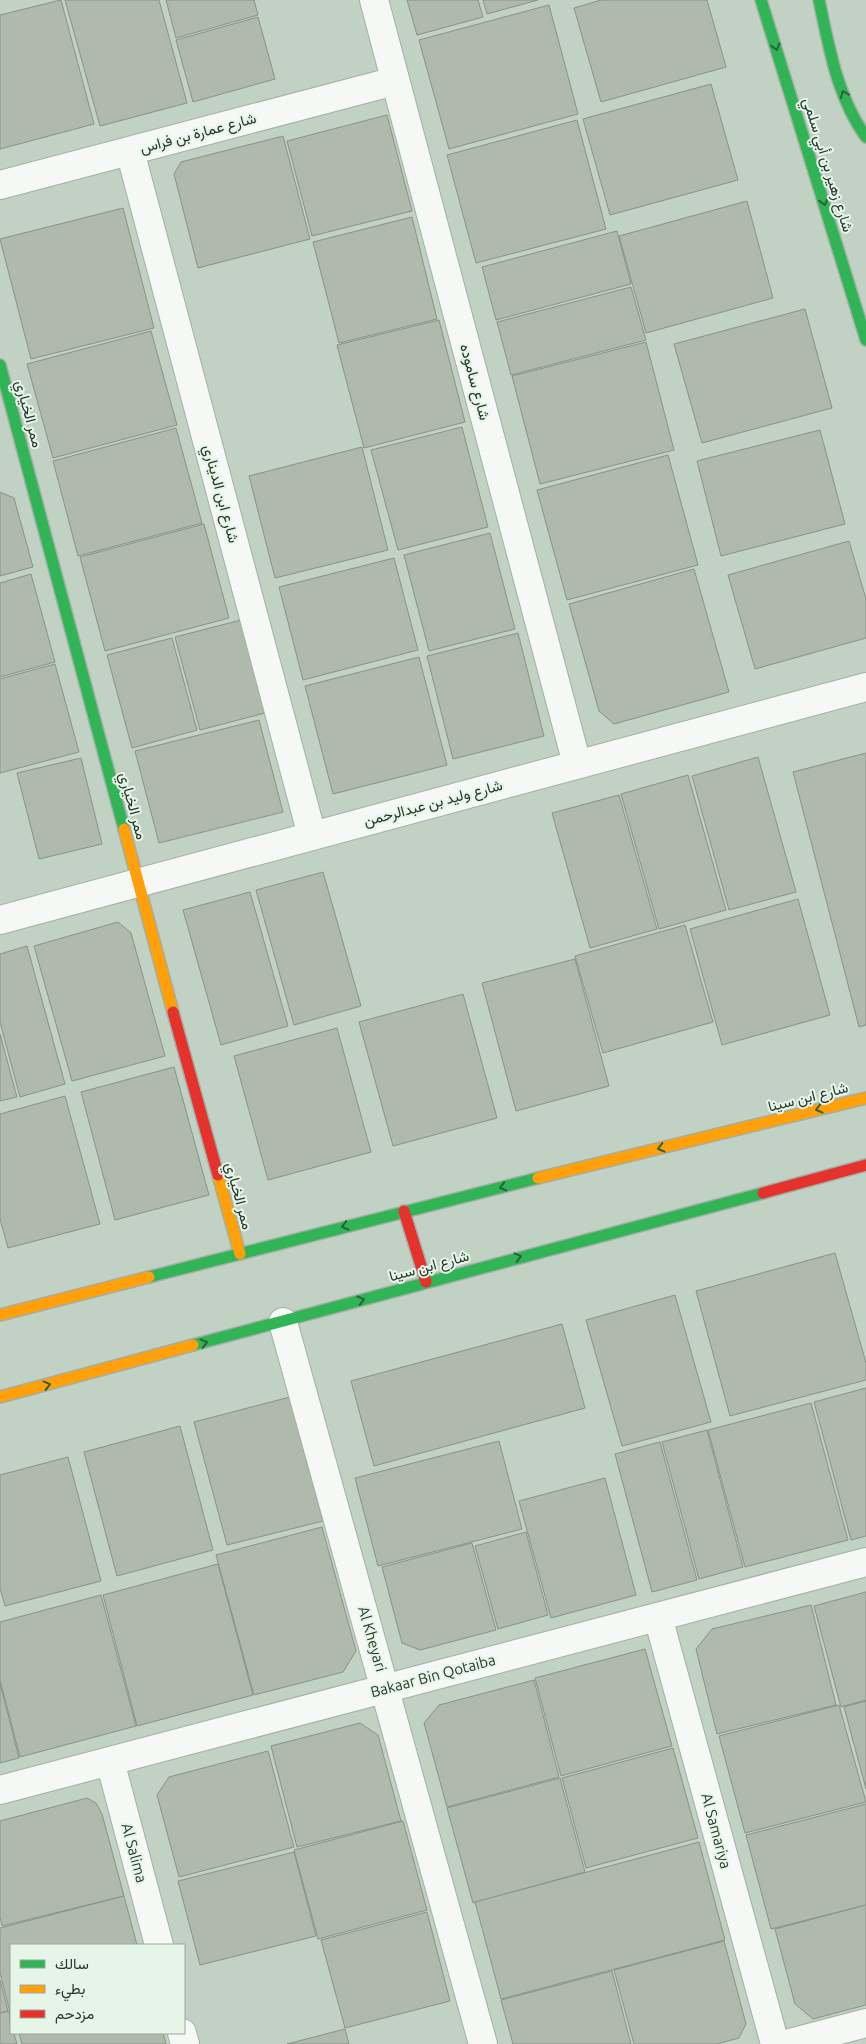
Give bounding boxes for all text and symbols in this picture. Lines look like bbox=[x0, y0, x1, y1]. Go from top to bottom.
one-way arrow bbox=[770, 42, 780, 50]
one-way arrow bbox=[840, 90, 850, 99]
street label: شارع زهير بن أبي سلمي bbox=[795, 96, 857, 236]
street label: شارع عمارة بن فراس bbox=[138, 109, 259, 159]
one-way arrow bbox=[818, 197, 828, 206]
street label: شارع ساموده bbox=[454, 342, 494, 423]
street label: ممر الخياري bbox=[8, 378, 47, 451]
street label: شارع ابن الديناري bbox=[195, 443, 243, 546]
street label: ممر الخياري bbox=[112, 770, 151, 843]
street label: شارع وليد بن عبدالرحمن bbox=[362, 776, 505, 832]
street label: شارع ابن سينا bbox=[766, 1078, 851, 1118]
one-way arrow bbox=[814, 1103, 823, 1114]
one-way arrow bbox=[656, 1142, 665, 1153]
street label: ممر الخياري bbox=[218, 1160, 257, 1233]
one-way arrow bbox=[499, 1181, 508, 1192]
one-way arrow bbox=[342, 1221, 350, 1231]
street label: شارع ابن سينا bbox=[387, 1247, 472, 1287]
one-way arrow bbox=[513, 1252, 522, 1263]
one-way arrow bbox=[356, 1295, 365, 1306]
one-way arrow bbox=[200, 1338, 209, 1349]
one-way arrow bbox=[43, 1380, 51, 1390]
street label: Al Kheyari bbox=[355, 1604, 390, 1674]
street label: Bakaar Bin Qotaiba bbox=[369, 1651, 497, 1700]
street label: Al Samariya bbox=[698, 1791, 735, 1871]
street label: Al Salima bbox=[118, 1821, 151, 1885]
legend bbox=[10, 1944, 185, 2034]
text: سالك bbox=[55, 1955, 89, 1972]
text: بطيء bbox=[55, 1980, 85, 2002]
text: مزدحم bbox=[55, 2005, 94, 2024]

